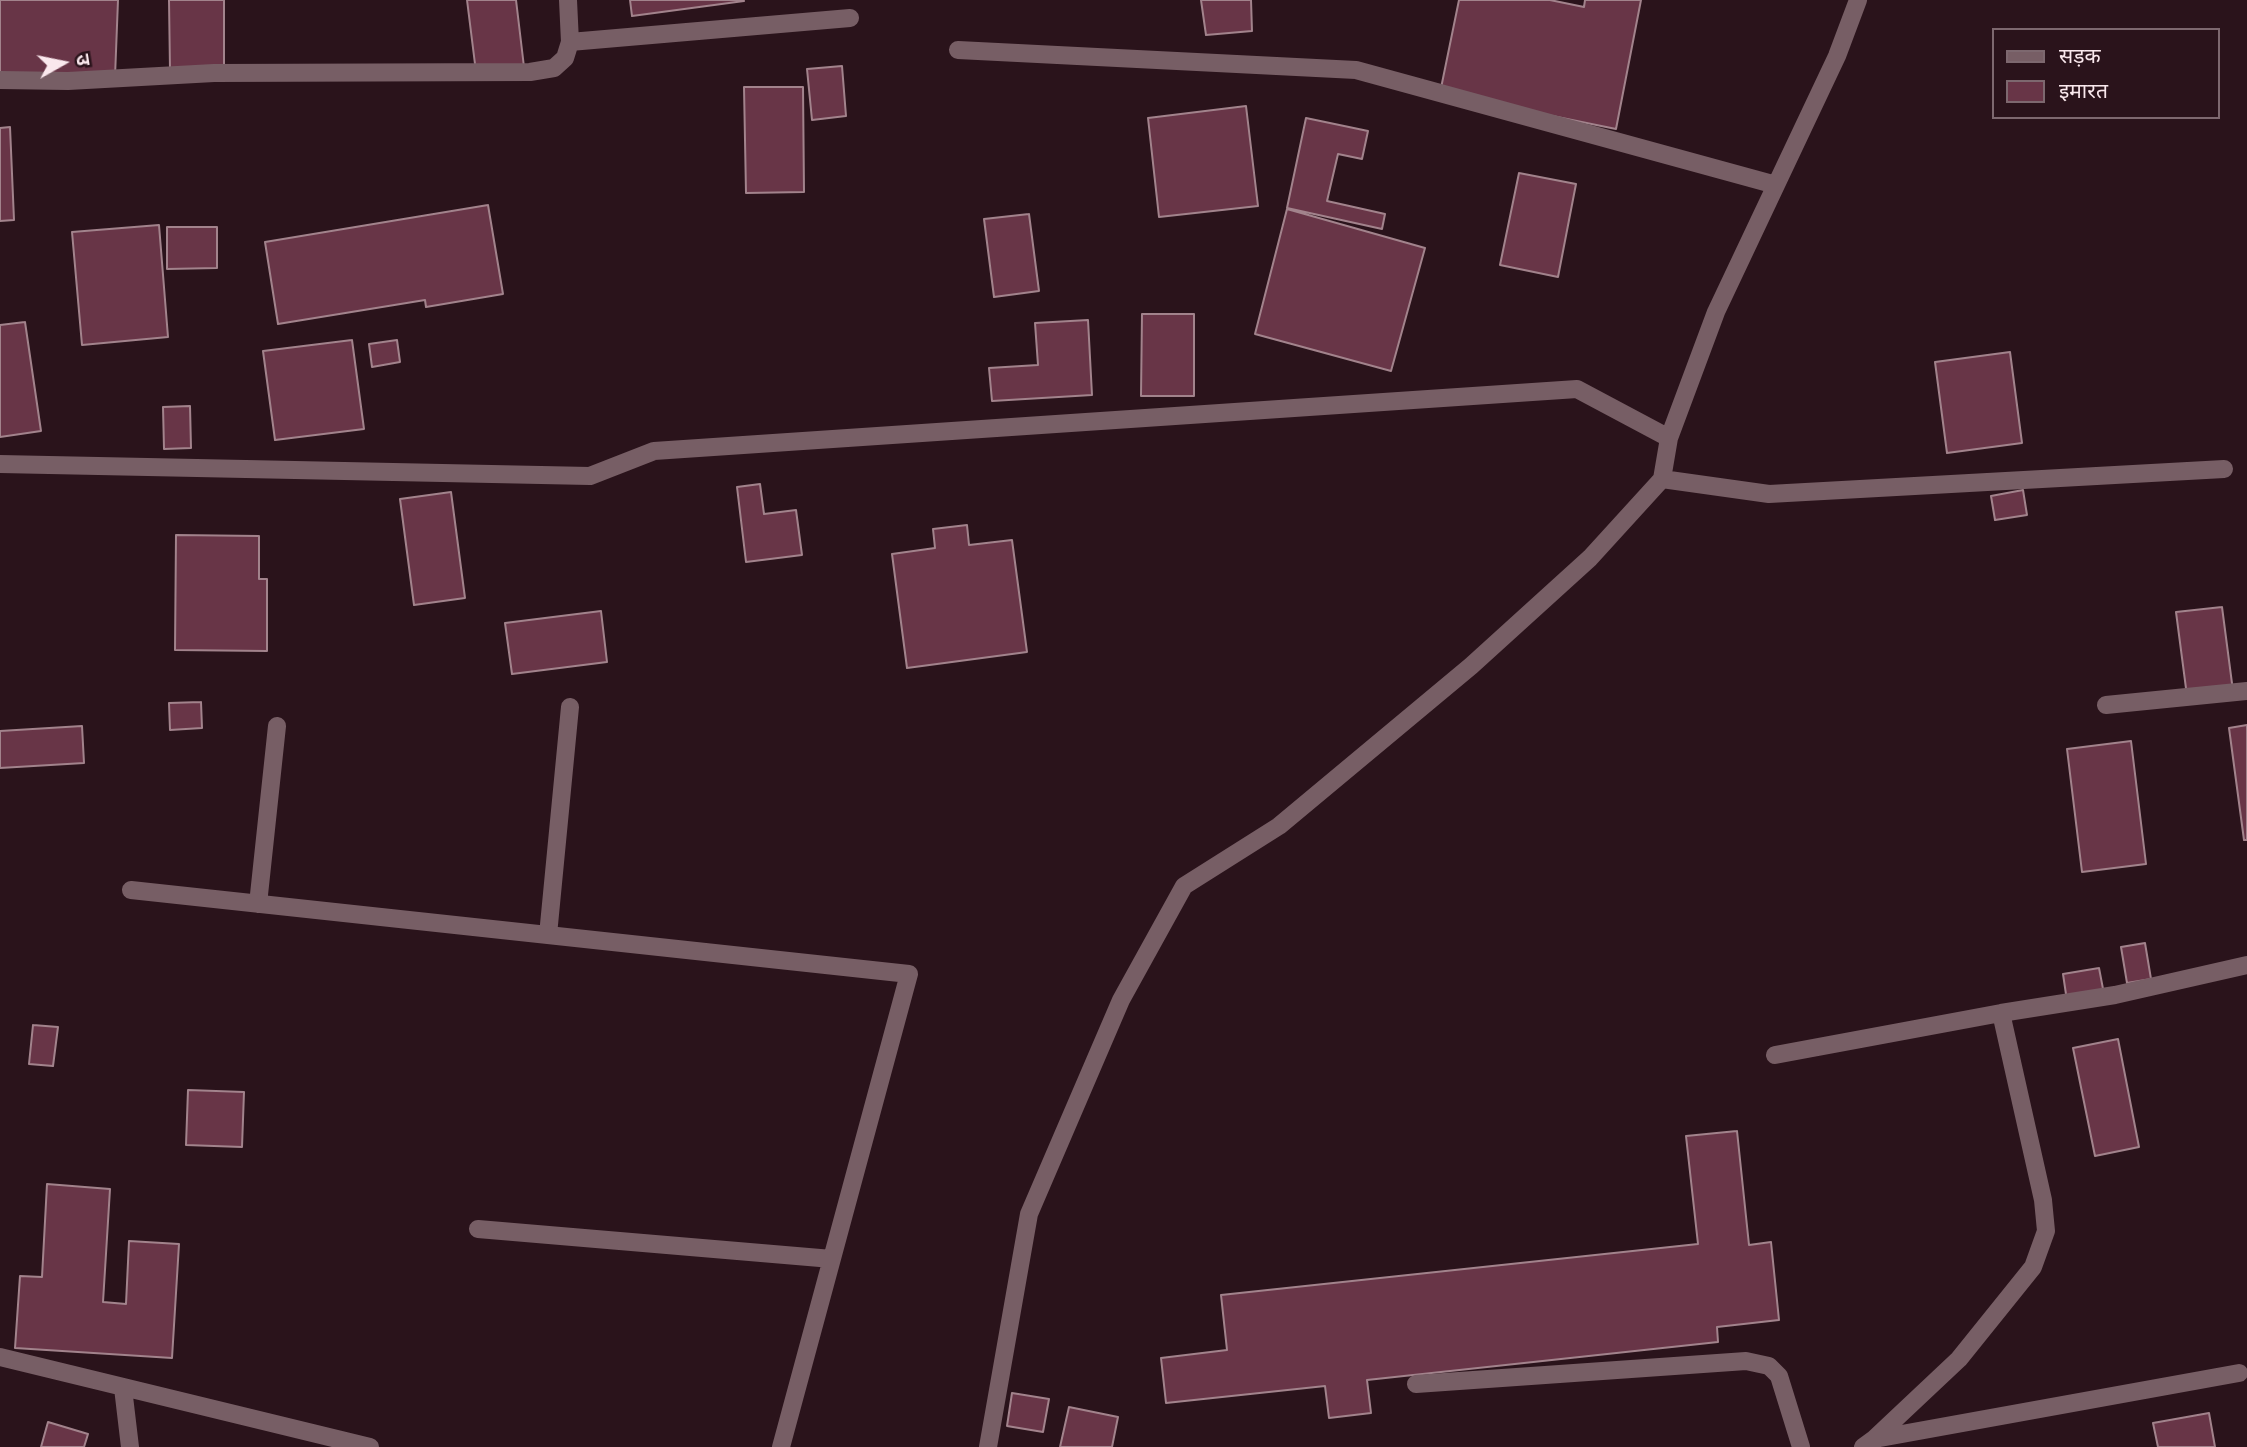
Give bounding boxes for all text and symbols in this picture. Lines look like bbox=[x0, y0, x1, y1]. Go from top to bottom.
north arrow bbox=[28, 28, 98, 98]
legend bbox=[1992, 28, 2219, 119]
text: सड़क bbox=[2059, 42, 2101, 68]
text: उ bbox=[71, 52, 96, 67]
text: इमारत bbox=[2059, 77, 2108, 103]

